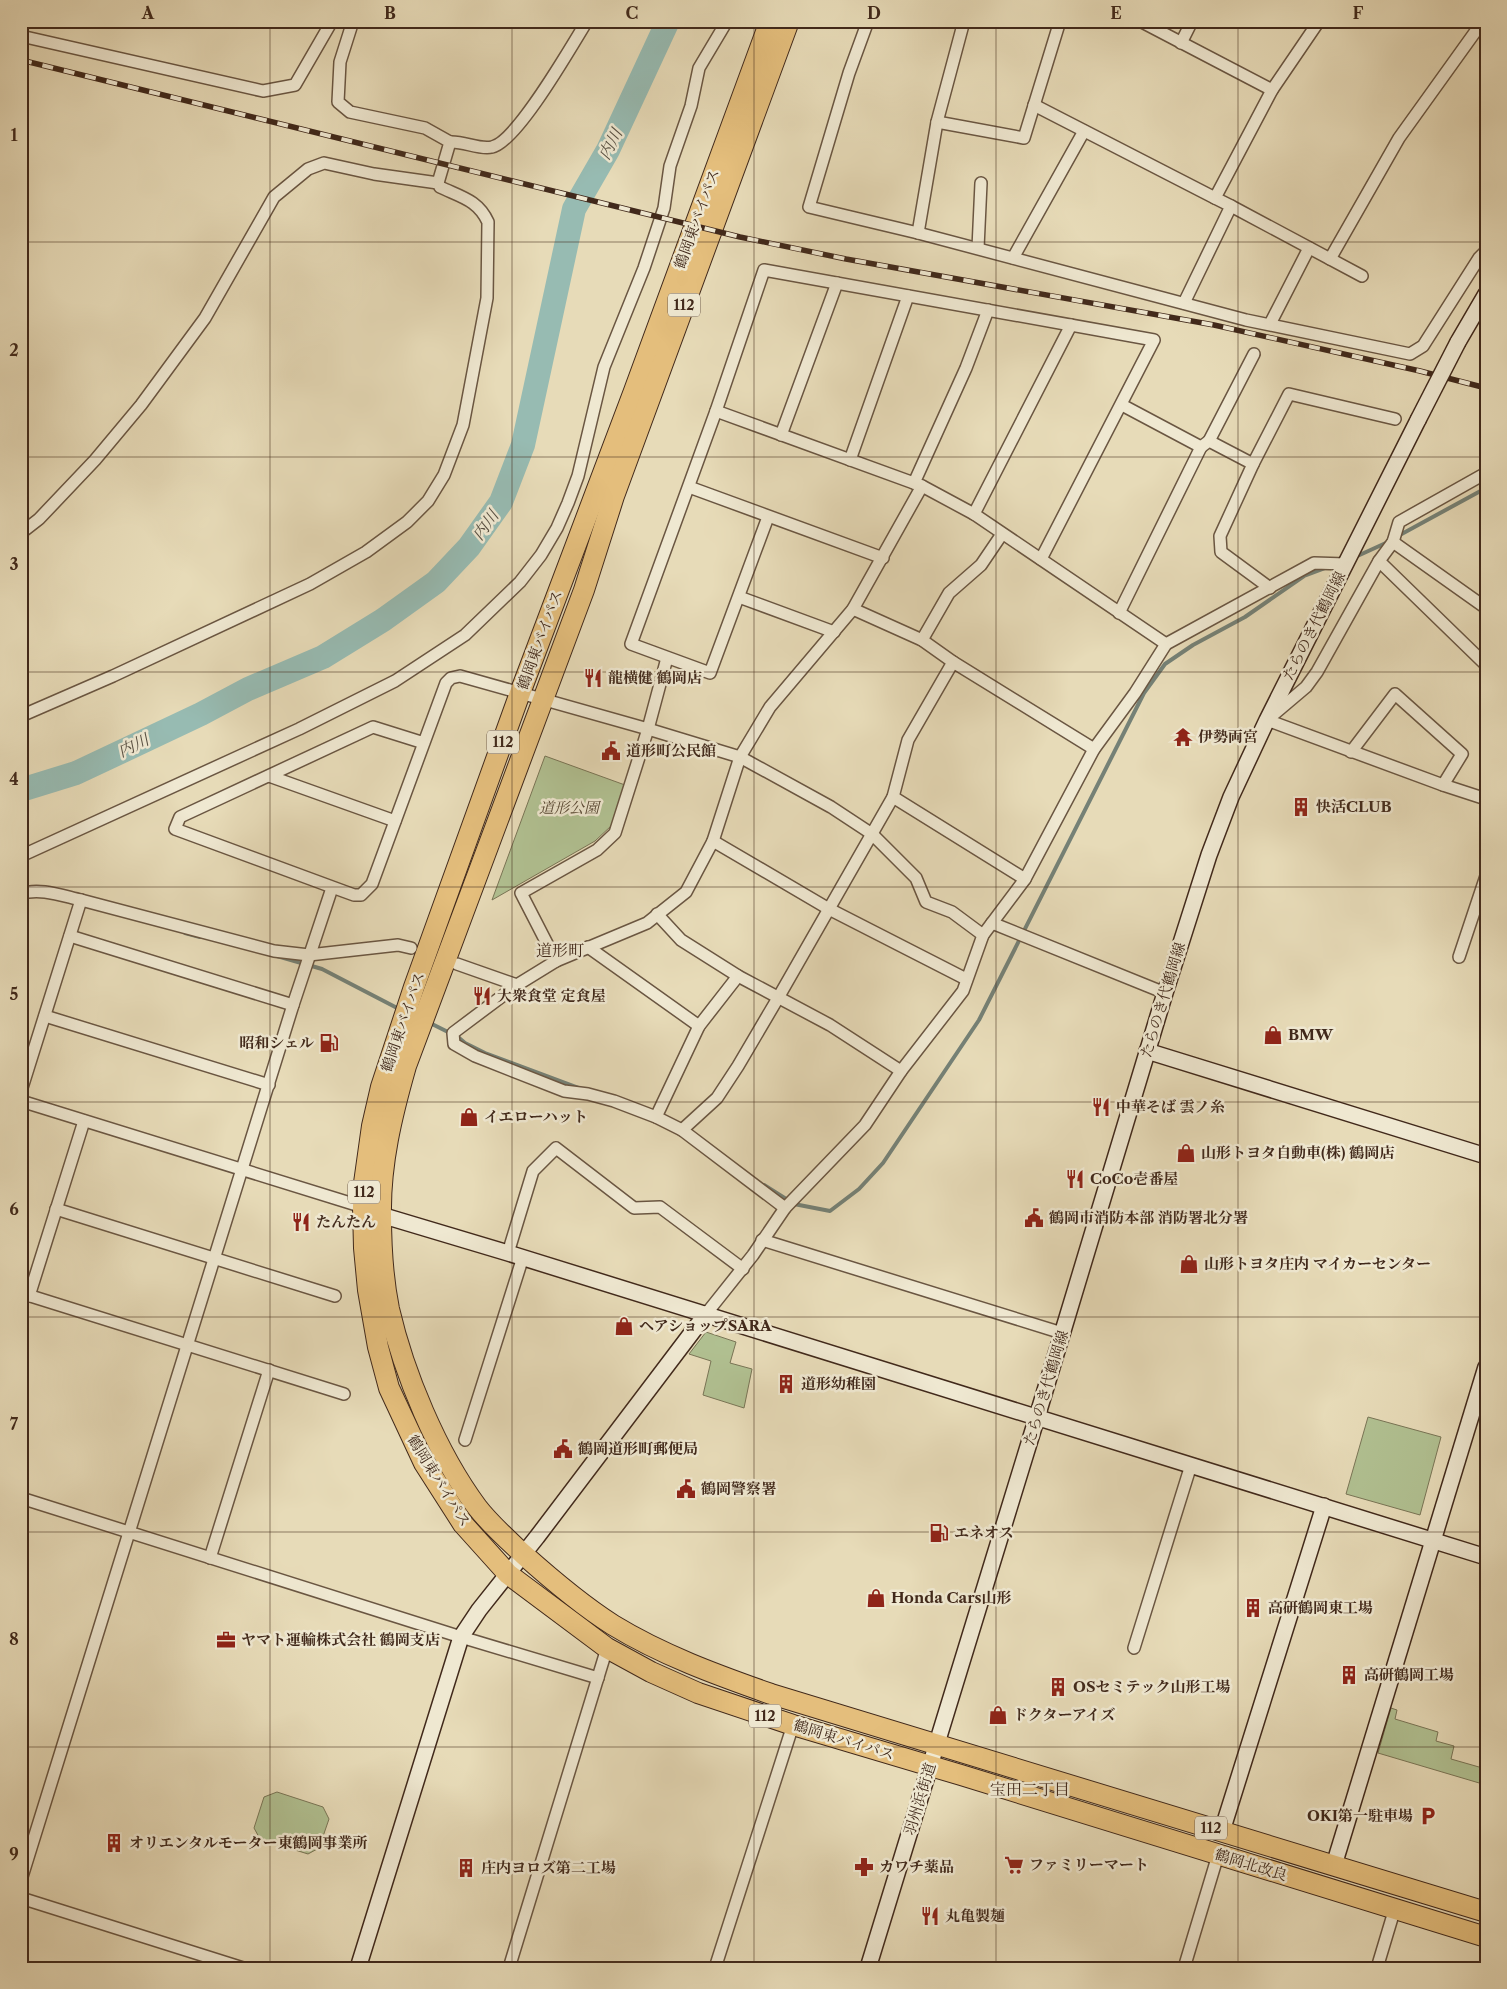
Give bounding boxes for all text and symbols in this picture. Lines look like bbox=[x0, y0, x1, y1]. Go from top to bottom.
text: A bbox=[141, 3, 155, 23]
text: B bbox=[384, 3, 396, 23]
text: C bbox=[626, 3, 638, 23]
text: D bbox=[867, 3, 881, 23]
text: E bbox=[1110, 3, 1122, 23]
text: F bbox=[1353, 3, 1364, 23]
water label: 内川 bbox=[594, 123, 627, 163]
text: 1 bbox=[10, 125, 18, 145]
street label: 鶴岡東バイパス bbox=[670, 166, 723, 271]
road number: 112 bbox=[668, 294, 700, 316]
text: 2 bbox=[9, 340, 19, 360]
water label: 内川 bbox=[468, 505, 504, 544]
text: 3 bbox=[9, 554, 19, 574]
street label: たらのき代鶴岡線 bbox=[1278, 568, 1349, 684]
street label: 鶴岡東バイパス bbox=[513, 587, 566, 692]
restaurant icon: 龍横健 鶴岡店 bbox=[582, 667, 604, 689]
place label: 龍横健 鶴岡店 bbox=[608, 668, 702, 687]
temple icon: 伊勢両宮 bbox=[1172, 726, 1194, 748]
place label: 伊勢両宮 bbox=[1198, 727, 1258, 746]
water label: 内川 bbox=[114, 728, 154, 761]
road number: 112 bbox=[487, 730, 519, 754]
public building icon: 道形町公民館 bbox=[600, 740, 622, 762]
place label: 道形町公民館 bbox=[626, 741, 716, 760]
text: 4 bbox=[9, 769, 19, 789]
building icon: 快活CLUB bbox=[1290, 796, 1312, 818]
place label: 快活CLUB bbox=[1316, 797, 1392, 816]
park label: 道形公園 bbox=[539, 798, 602, 817]
district label: 道形町 bbox=[536, 940, 584, 960]
street label: たらのき代鶴岡線 bbox=[1136, 940, 1189, 1060]
street label: 鶴岡東バイパス bbox=[377, 969, 429, 1074]
text: 5 bbox=[10, 984, 19, 1004]
restaurant icon: 大衆食堂 定食屋 bbox=[471, 985, 493, 1007]
place label: 大衆食堂 定食屋 bbox=[497, 986, 606, 1005]
shop icon: BMW bbox=[1262, 1024, 1284, 1046]
place label: BMW bbox=[1288, 1025, 1334, 1044]
fuel station icon: 昭和シェル bbox=[318, 1032, 340, 1054]
place label: 昭和シェル bbox=[239, 1033, 314, 1052]
restaurant icon: 中華そば 雲ノ糸 bbox=[1090, 1096, 1112, 1118]
place label: 中華そば 雲ノ糸 bbox=[1116, 1097, 1225, 1116]
shop icon: イエローハット bbox=[458, 1106, 480, 1128]
place label: イエローハット bbox=[484, 1107, 588, 1126]
shop icon: 山形トヨタ自動車(株) 鶴岡店 bbox=[1175, 1142, 1197, 1164]
place label: 山形トヨタ自動車(株) 鶴岡店 bbox=[1201, 1143, 1394, 1162]
restaurant icon: CoCo壱番屋 bbox=[1064, 1168, 1086, 1190]
place label: CoCo壱番屋 bbox=[1090, 1169, 1178, 1188]
road number: 112 bbox=[348, 1180, 380, 1204]
text: 6 bbox=[9, 1199, 19, 1219]
public building icon: 鶴岡市消防本部 消防署北分署 bbox=[1023, 1207, 1045, 1229]
place label: 鶴岡市消防本部 消防署北分署 bbox=[1049, 1208, 1248, 1227]
restaurant icon: たんたん bbox=[290, 1211, 312, 1233]
place label: たんたん bbox=[316, 1212, 376, 1231]
shop icon: 山形トヨタ庄内 マイカーセンター bbox=[1178, 1253, 1200, 1275]
place label: 山形トヨタ庄内 マイカーセンター bbox=[1204, 1254, 1431, 1273]
shop icon: ヘアショップSARA bbox=[613, 1315, 635, 1337]
place label: ヘアショップSARA bbox=[639, 1316, 772, 1335]
street label: たらのき代鶴岡線 bbox=[1019, 1328, 1072, 1448]
building icon: 道形幼稚園 bbox=[775, 1373, 797, 1395]
place label: 道形幼稚園 bbox=[801, 1374, 876, 1393]
text: 7 bbox=[10, 1414, 19, 1434]
street label: 鶴岡東バイパス bbox=[404, 1431, 475, 1530]
public building icon: 鶴岡道形町郵便局 bbox=[552, 1438, 574, 1460]
place label: 鶴岡道形町郵便局 bbox=[578, 1439, 698, 1458]
public building icon: 鶴岡警察署 bbox=[675, 1478, 697, 1500]
place label: 鶴岡警察署 bbox=[701, 1479, 776, 1498]
fuel station icon: エネオス bbox=[928, 1522, 950, 1544]
place label: エネオス bbox=[954, 1523, 1014, 1542]
shop icon: Honda Cars山形 bbox=[865, 1587, 887, 1609]
place label: Honda Cars山形 bbox=[891, 1588, 1011, 1607]
building icon: 高研鶴岡東工場 bbox=[1242, 1597, 1264, 1619]
place label: 高研鶴岡東工場 bbox=[1268, 1598, 1373, 1617]
text: 8 bbox=[9, 1629, 19, 1649]
office icon: ヤマト運輸株式会社 鶴岡支店 bbox=[215, 1629, 237, 1651]
place label: ヤマト運輸株式会社 鶴岡支店 bbox=[241, 1630, 440, 1649]
building icon: 高研鶴岡工場 bbox=[1338, 1664, 1360, 1686]
place label: 高研鶴岡工場 bbox=[1364, 1665, 1454, 1684]
building icon: OSセミテック山形工場 bbox=[1047, 1676, 1069, 1698]
place label: OSセミテック山形工場 bbox=[1073, 1677, 1231, 1696]
road number: 112 bbox=[749, 1704, 781, 1728]
shop icon: ドクターアイズ bbox=[987, 1704, 1009, 1726]
place label: ドクターアイズ bbox=[1013, 1705, 1115, 1724]
street label: 鶴岡東バイパス bbox=[791, 1715, 897, 1764]
street label: 羽州浜街道 bbox=[899, 1760, 940, 1838]
district label: 宝田二丁目 bbox=[990, 1779, 1070, 1799]
parking icon: OKI第一駐車場 bbox=[1417, 1805, 1439, 1827]
place label: OKI第一駐車場 bbox=[1307, 1806, 1413, 1825]
road number: 112 bbox=[1195, 1816, 1227, 1840]
building icon: オリエンタルモーター東鶴岡事業所 bbox=[103, 1832, 125, 1854]
place label: オリエンタルモーター東鶴岡事業所 bbox=[129, 1833, 368, 1852]
text: 9 bbox=[9, 1844, 19, 1864]
street label: 鶴岡北改良 bbox=[1212, 1844, 1290, 1885]
supermarket icon: ファミリーマート bbox=[1003, 1854, 1025, 1876]
place label: ファミリーマート bbox=[1029, 1855, 1149, 1874]
pharmacy icon: カワチ薬品 bbox=[853, 1856, 875, 1878]
building icon: 庄内ヨロズ第二工場 bbox=[455, 1857, 477, 1879]
place label: カワチ薬品 bbox=[879, 1857, 954, 1876]
place label: 庄内ヨロズ第二工場 bbox=[481, 1858, 616, 1877]
restaurant icon: 丸亀製麺 bbox=[919, 1905, 941, 1927]
place label: 丸亀製麺 bbox=[945, 1906, 1005, 1925]

